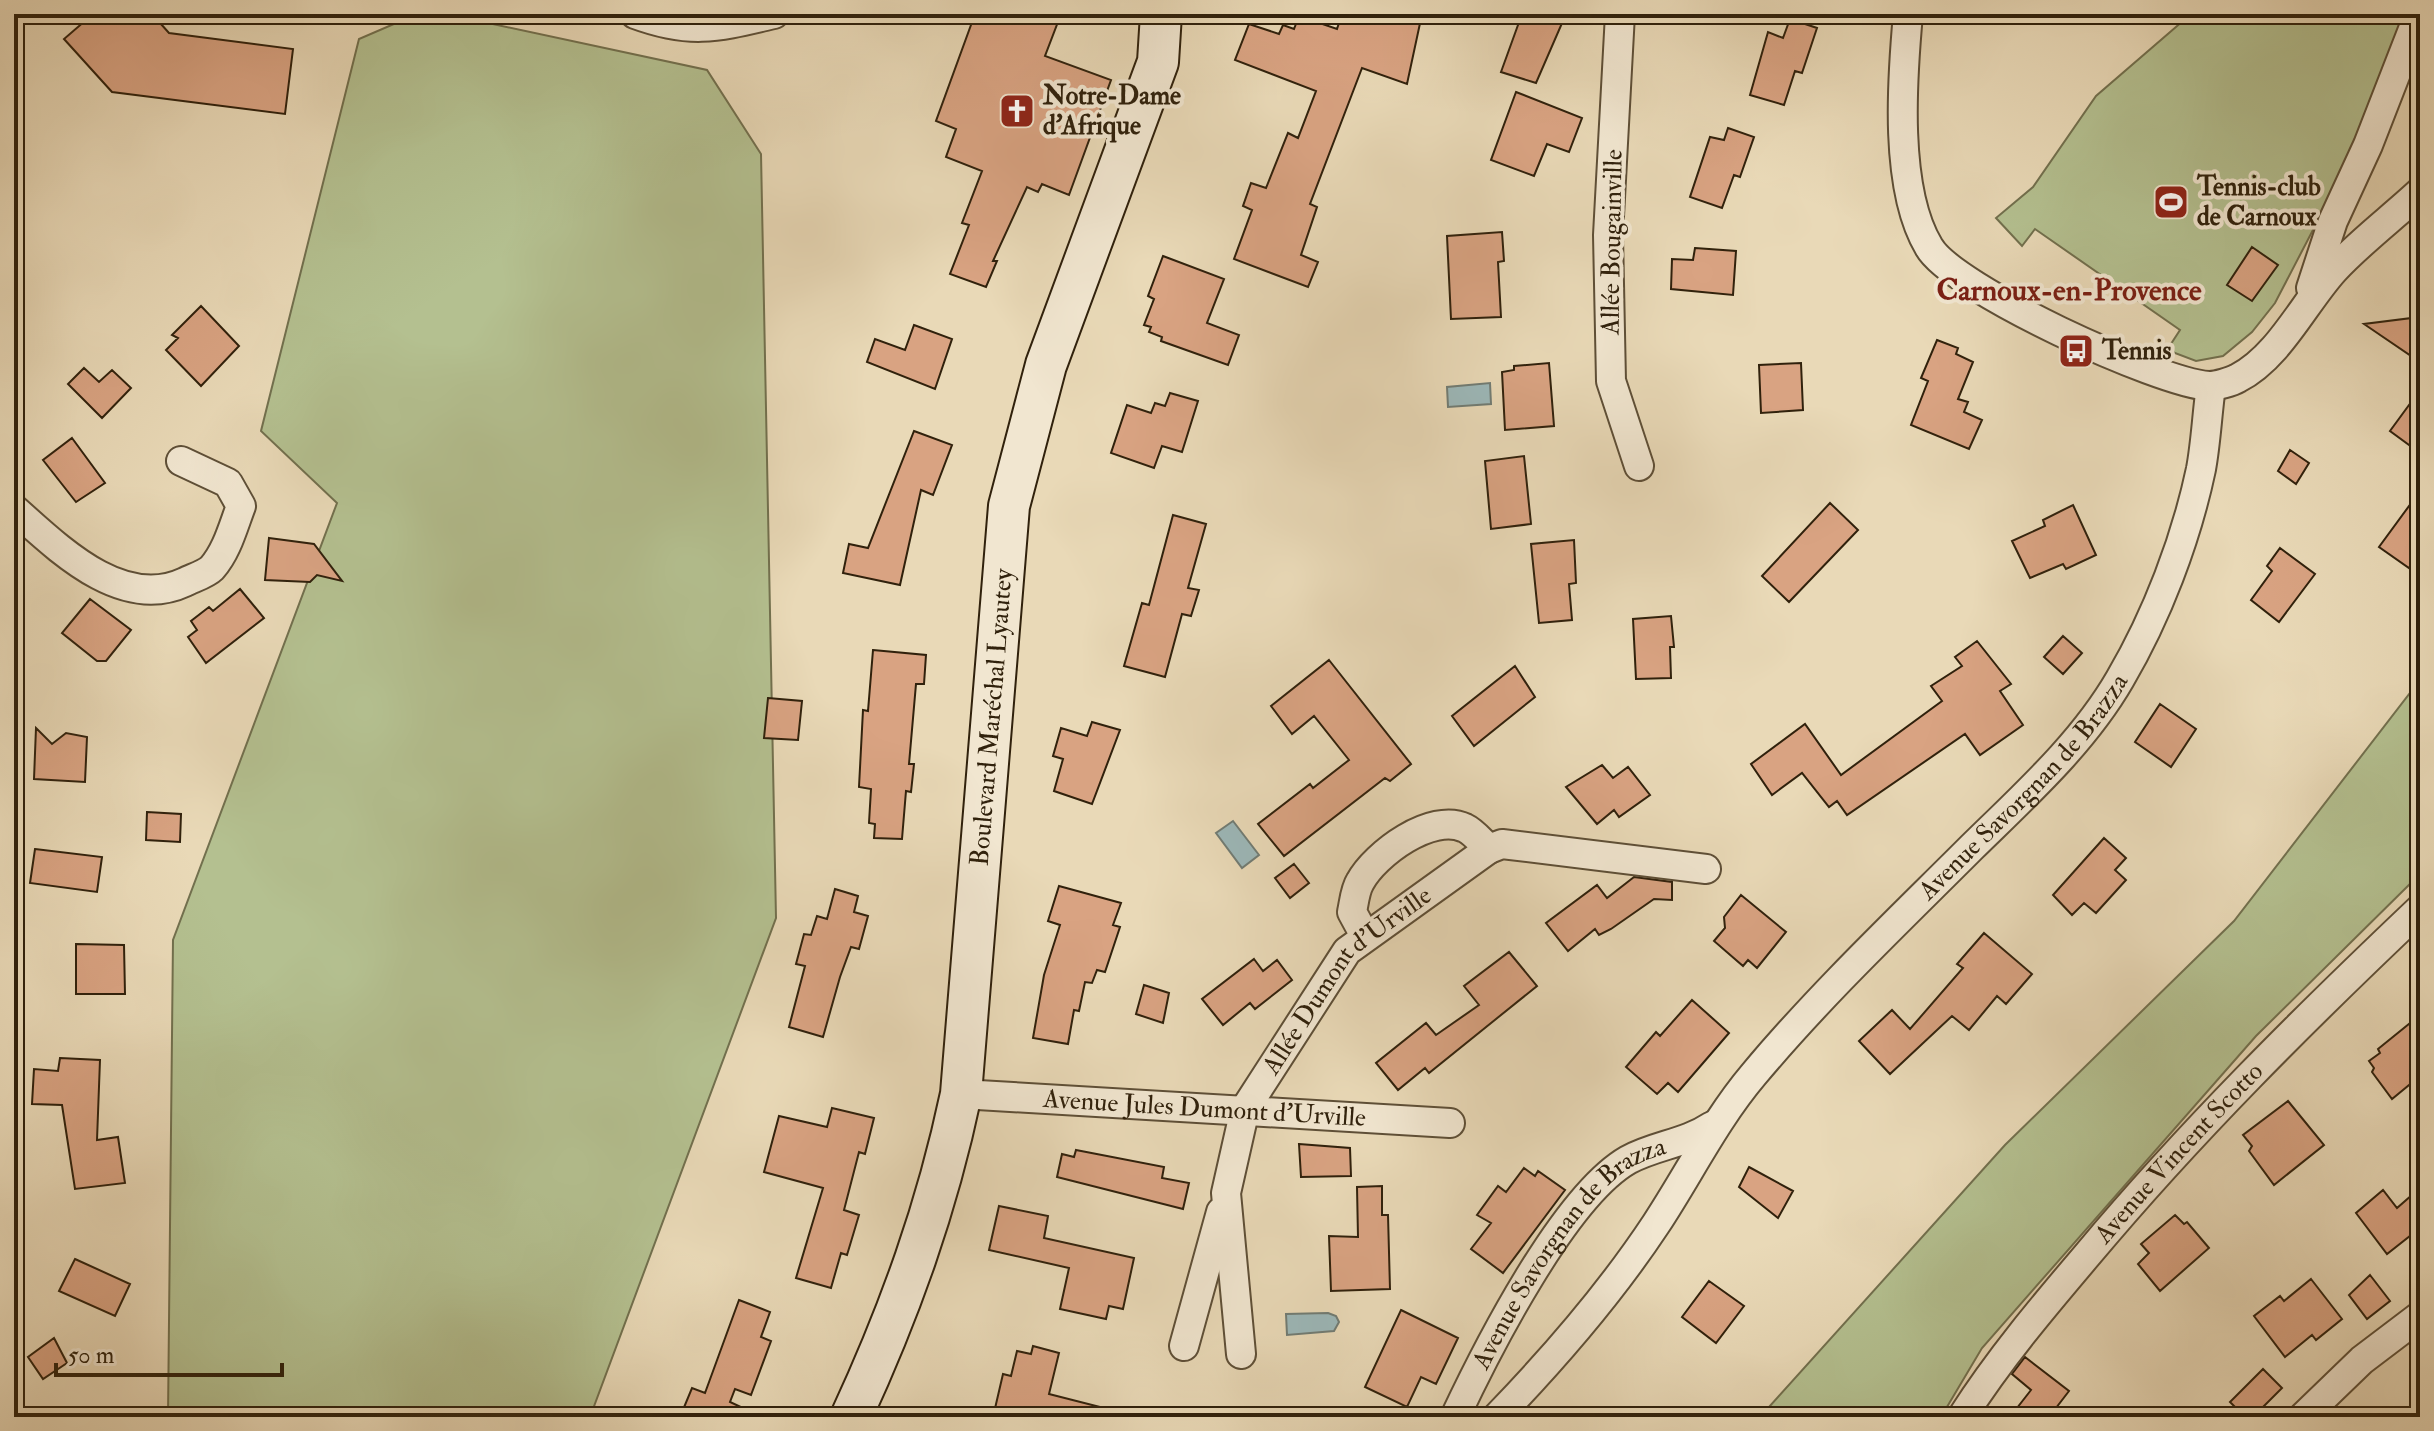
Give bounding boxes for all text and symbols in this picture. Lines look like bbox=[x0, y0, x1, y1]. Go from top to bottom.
place label: Notre-Dame d'Afrique bbox=[1042, 80, 1181, 143]
church icon: Notre-Dame d'Afrique bbox=[998, 92, 1036, 130]
street label: Allée Bougainville bbox=[1594, 149, 1630, 336]
place label: Tennis-club de Carnoux bbox=[2196, 171, 2321, 233]
sports icon: Tennis-club de Carnoux bbox=[2152, 183, 2190, 221]
district label: Carnoux-en-Provence bbox=[1936, 272, 2202, 309]
bus stop icon: Tennis bbox=[2057, 332, 2095, 370]
place label: Tennis bbox=[2101, 335, 2172, 367]
street label: Boulevard Maréchal Lyautey bbox=[964, 567, 1020, 867]
street label: Avenue Savorgnan de Brazza bbox=[1911, 668, 2136, 908]
street label: Allée Dumont d'Urville bbox=[1255, 879, 1438, 1081]
street label: Avenue Vincent Scotto bbox=[2087, 1056, 2270, 1251]
street label: Avenue Jules Dumont d'Urville bbox=[1041, 1083, 1367, 1134]
street label: Avenue Savorgnan de Brazza bbox=[1465, 1130, 1670, 1375]
scale bar bbox=[56, 1327, 282, 1377]
text: 50 m bbox=[68, 1340, 115, 1371]

